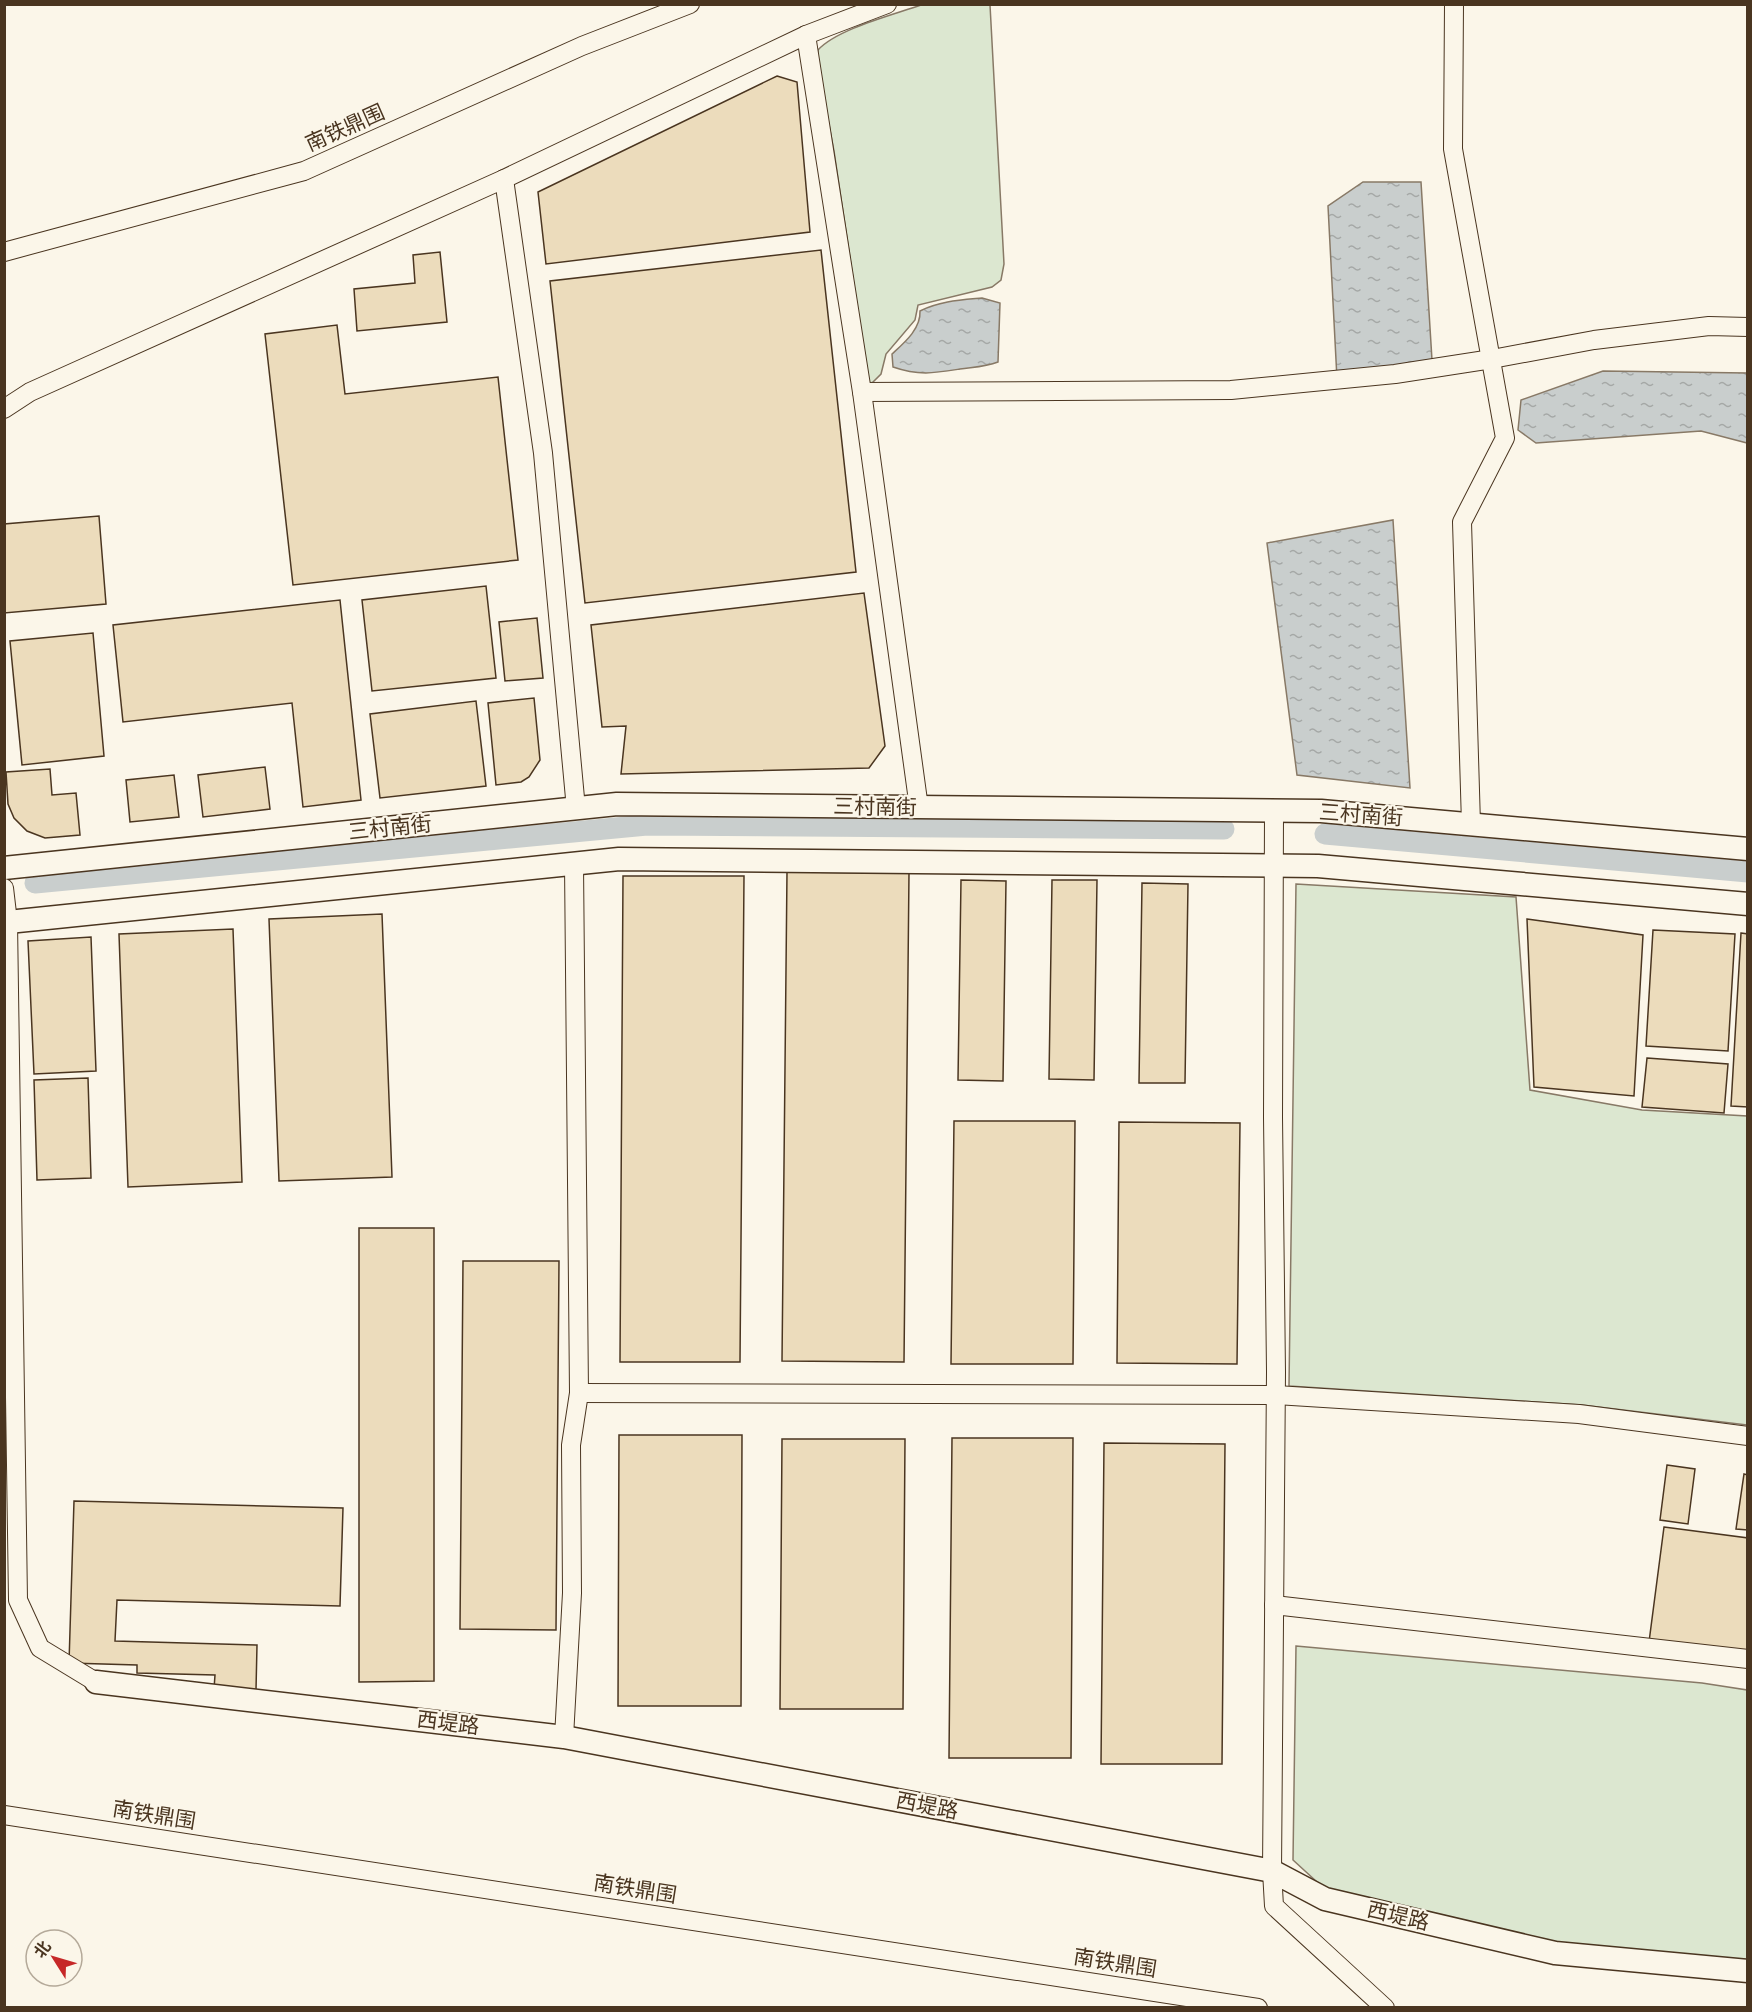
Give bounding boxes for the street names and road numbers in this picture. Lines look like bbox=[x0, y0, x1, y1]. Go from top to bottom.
street label: 南铁鼎围 bbox=[301, 99, 388, 156]
street label: 三村南街 bbox=[833, 793, 917, 820]
street label: 三村南街 bbox=[1318, 799, 1404, 830]
street label: 三村南街 bbox=[347, 811, 433, 844]
street label: 西堤路 bbox=[415, 1706, 481, 1739]
street label: 西堤路 bbox=[894, 1787, 960, 1824]
street label: 南铁鼎围 bbox=[111, 1796, 198, 1833]
street label: 南铁鼎围 bbox=[592, 1870, 679, 1907]
street label: 西堤路 bbox=[1365, 1896, 1432, 1935]
street label: 南铁鼎围 bbox=[1072, 1944, 1159, 1981]

